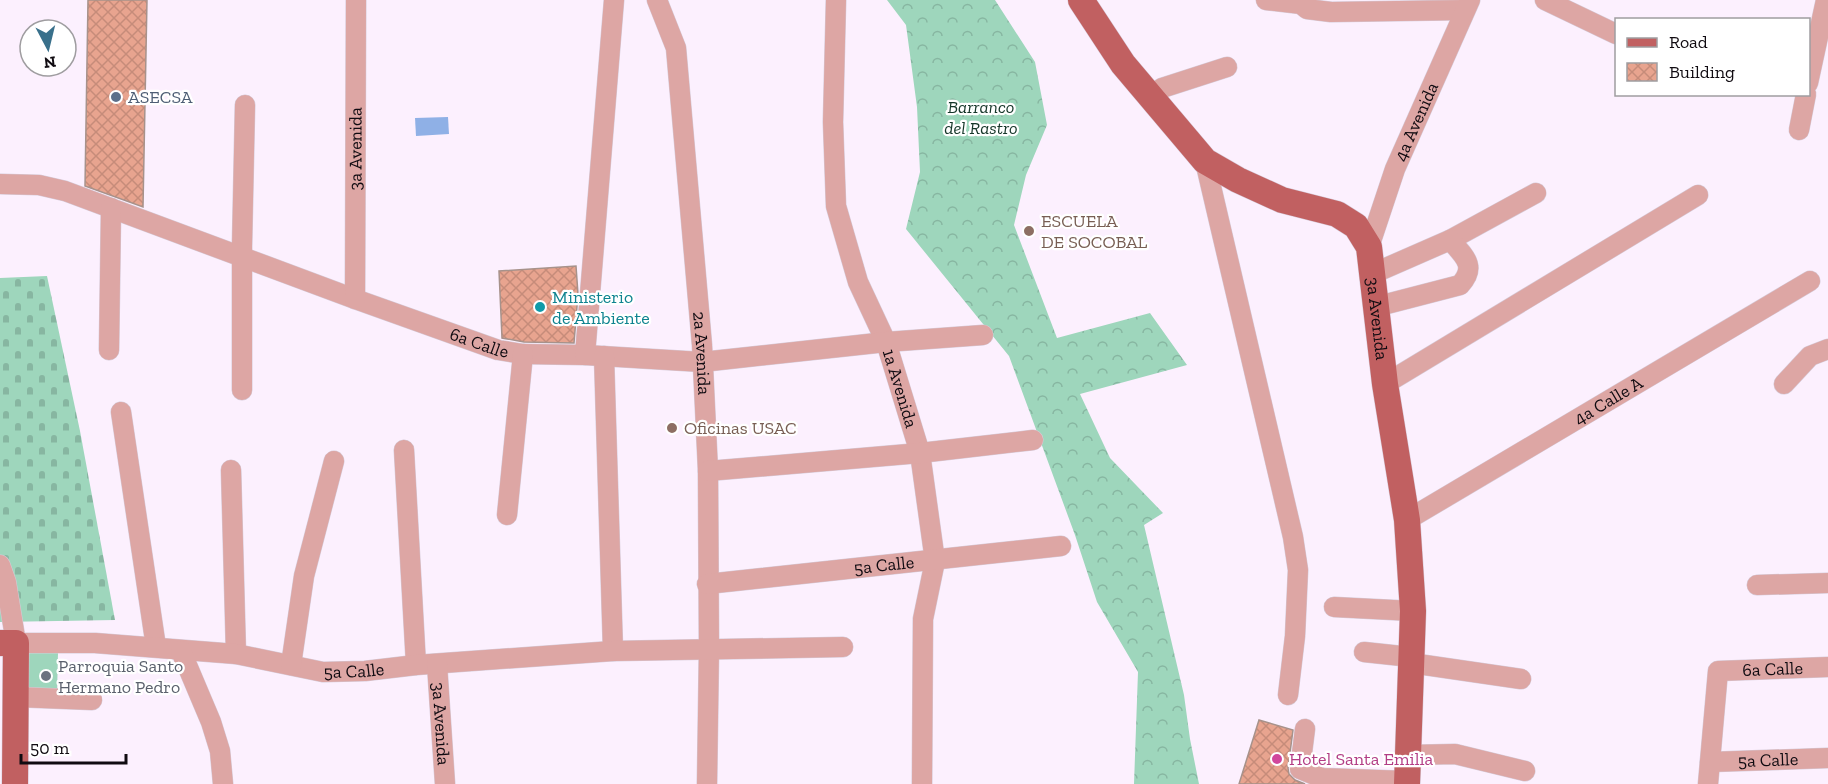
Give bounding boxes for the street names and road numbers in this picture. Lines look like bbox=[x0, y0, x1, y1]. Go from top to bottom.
street label: 4a Avenida bbox=[1389, 79, 1443, 165]
street label: 3a Avenida bbox=[344, 107, 367, 191]
street label: 3a Avenida bbox=[1362, 276, 1393, 362]
street label: 2a Avenida bbox=[688, 311, 715, 396]
street label: 6a Calle bbox=[447, 323, 510, 363]
street label: 1a Avenida bbox=[878, 346, 923, 431]
street label: 4a Calle A bbox=[1570, 372, 1647, 430]
street label: 5a Calle bbox=[853, 551, 915, 579]
street label: 6a Calle bbox=[1742, 657, 1803, 681]
street label: 5a Calle bbox=[323, 658, 385, 683]
street label: 3a Avenida bbox=[427, 682, 455, 766]
street label: 5a Calle bbox=[1737, 748, 1799, 772]

